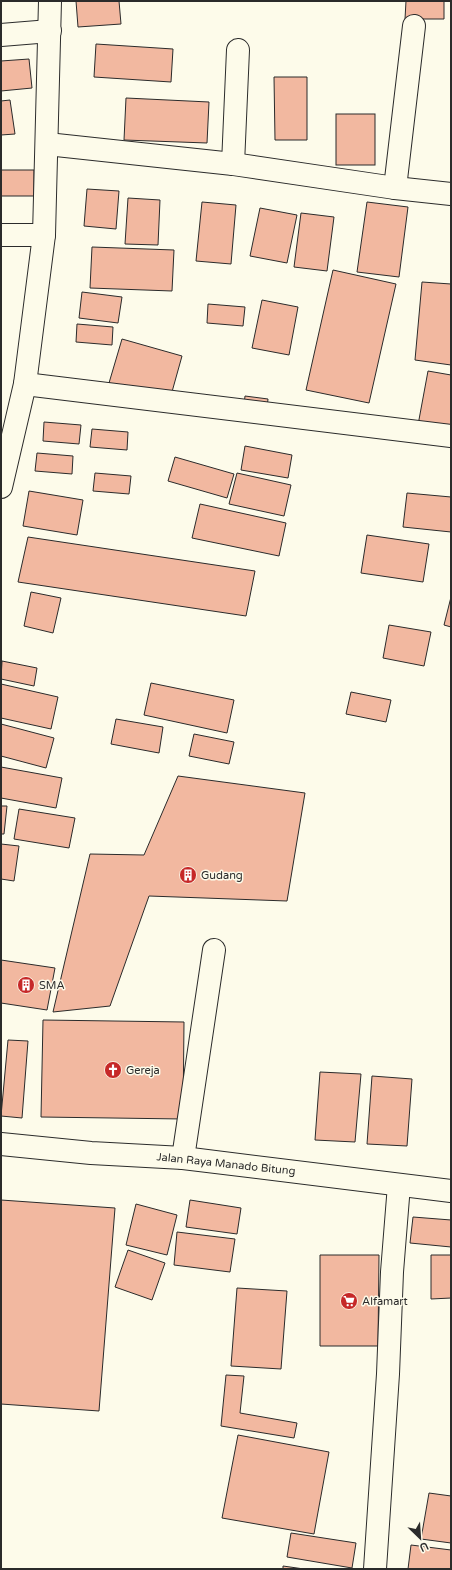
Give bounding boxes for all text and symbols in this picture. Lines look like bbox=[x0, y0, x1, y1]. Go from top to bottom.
building icon: Gudang bbox=[178, 865, 198, 885]
place label: Gudang bbox=[201, 869, 243, 882]
building icon: SMA bbox=[16, 975, 36, 995]
place label: SMA bbox=[39, 979, 65, 992]
church icon: Gereja bbox=[103, 1060, 123, 1080]
place label: Gereja bbox=[126, 1064, 160, 1077]
street label: Jalan Raya Manado Bitung bbox=[156, 1150, 296, 1178]
supermarket icon: Alfamart bbox=[339, 1291, 359, 1311]
place label: Alfamart bbox=[362, 1295, 408, 1308]
north arrow bbox=[400, 1518, 440, 1558]
text: U bbox=[417, 1539, 431, 1554]

